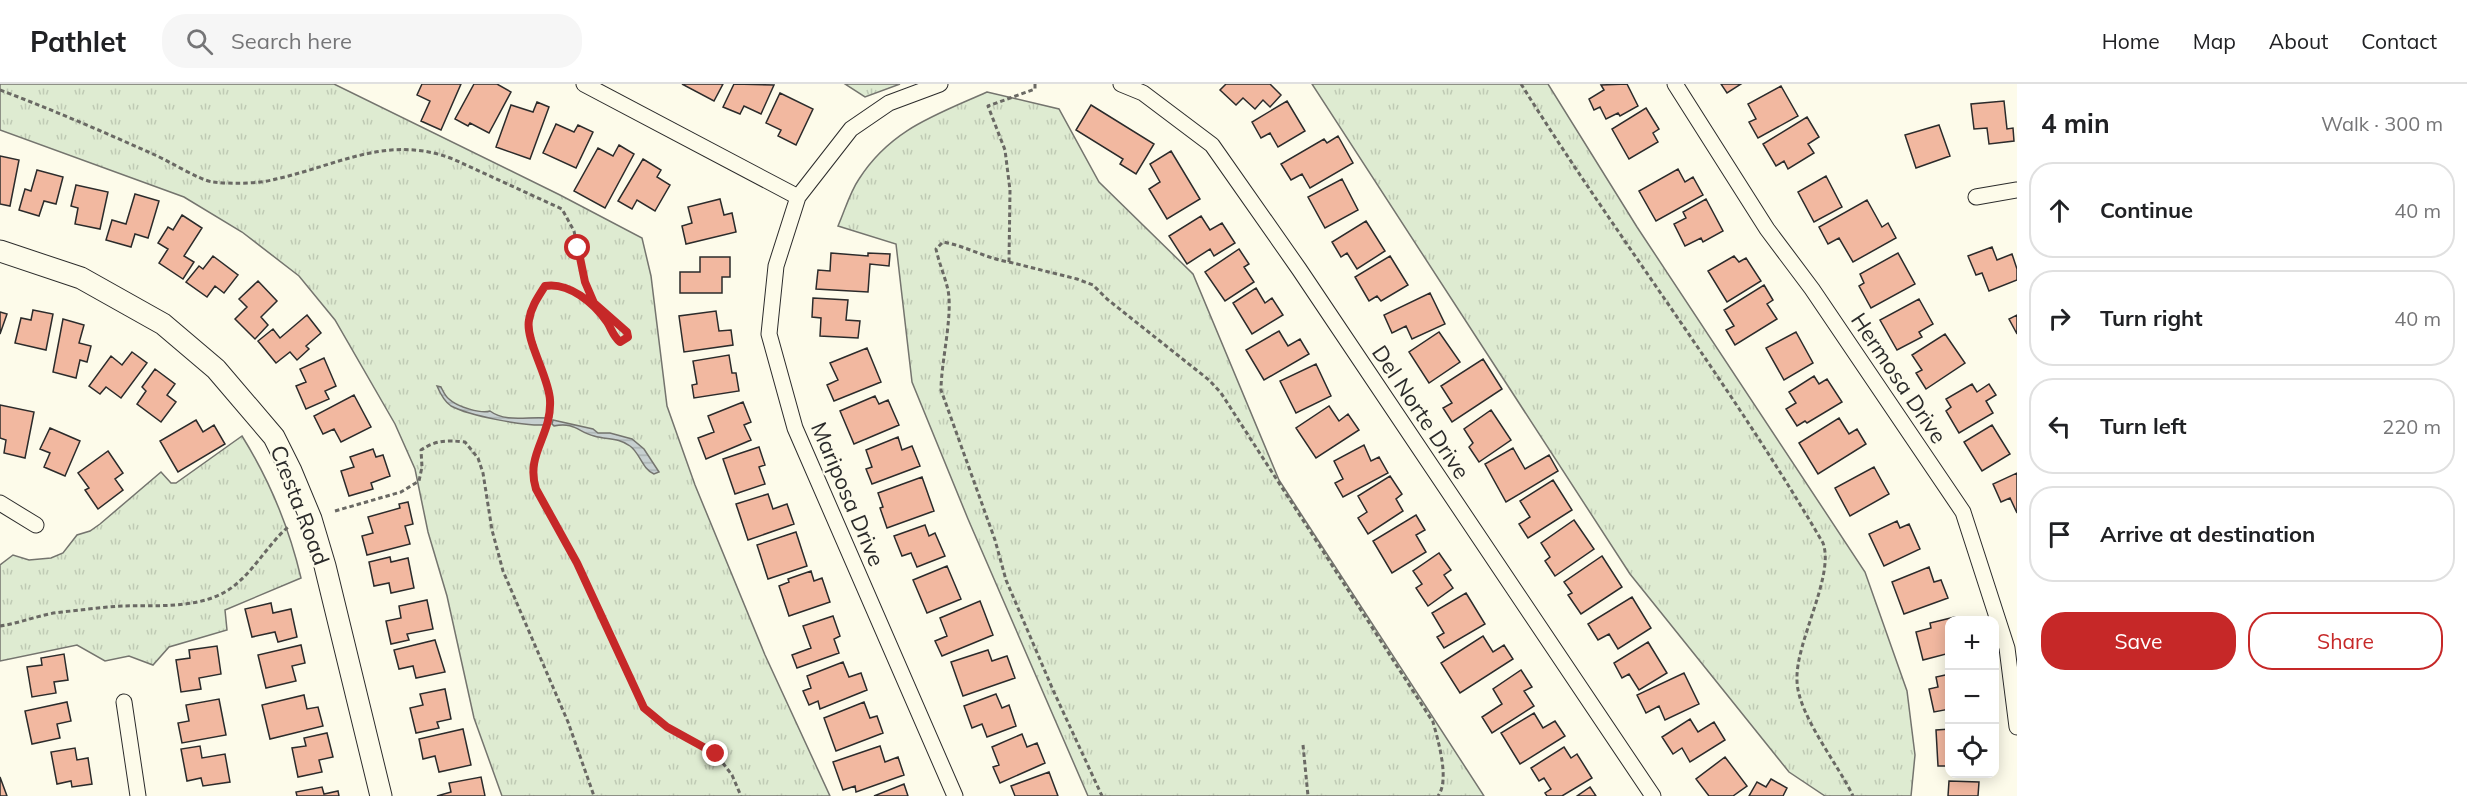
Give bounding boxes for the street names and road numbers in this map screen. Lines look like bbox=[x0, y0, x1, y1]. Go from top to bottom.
street label: Hermosa Drive bbox=[1845, 307, 1953, 449]
street label: Del Norte Drive bbox=[1366, 340, 1476, 484]
street label: Mariposa Drive bbox=[805, 418, 891, 570]
street label: Cresta Road bbox=[264, 441, 336, 569]

